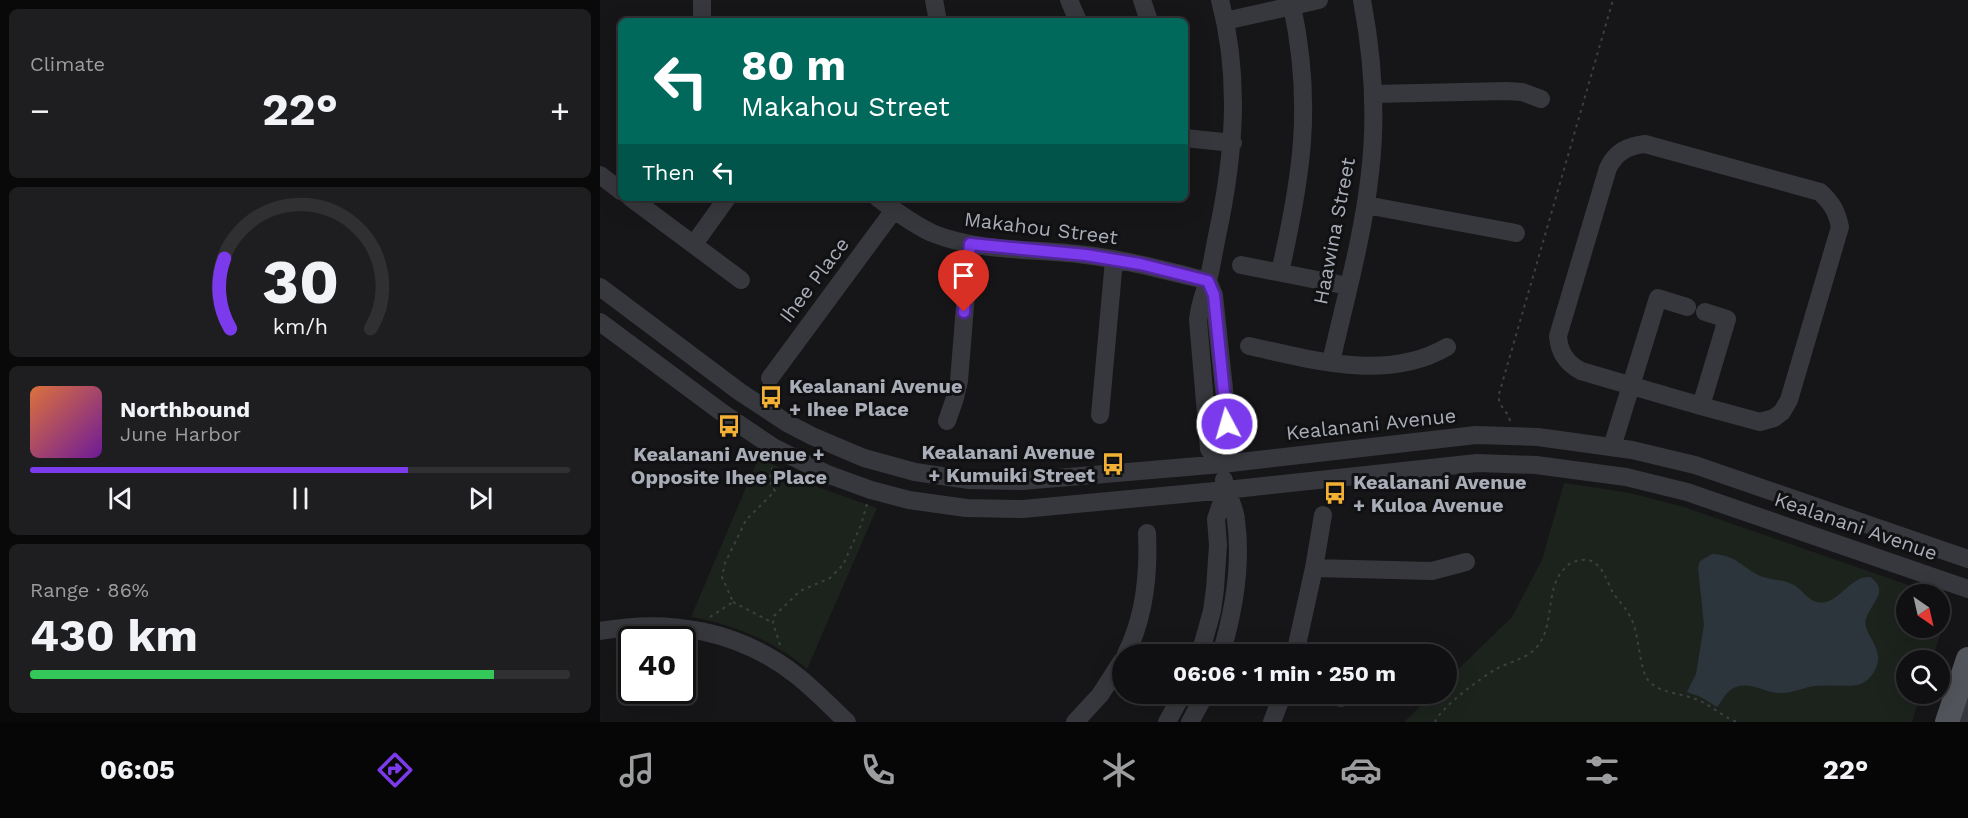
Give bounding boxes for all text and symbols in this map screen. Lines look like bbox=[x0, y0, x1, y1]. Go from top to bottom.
text: 80 m bbox=[741, 41, 846, 90]
icon: left bbox=[642, 42, 720, 120]
text: Climate bbox=[30, 52, 105, 76]
text: 22° bbox=[262, 83, 338, 136]
text: − bbox=[30, 91, 50, 130]
text: + bbox=[550, 91, 570, 130]
text: Makahou Street bbox=[741, 91, 950, 123]
street label: Haawina Street bbox=[1308, 155, 1360, 307]
icon: left bbox=[707, 156, 740, 189]
text: Then bbox=[642, 160, 695, 185]
street label: Makahou Street bbox=[963, 207, 1120, 249]
street label: Ihee Place bbox=[774, 233, 854, 327]
text: 30 bbox=[261, 245, 339, 318]
pin bbox=[938, 250, 989, 312]
icon: arrive bbox=[947, 259, 980, 292]
text: km/h bbox=[272, 314, 328, 339]
place label: Kealanani Avenue + Ihee Place bbox=[789, 374, 963, 421]
bus stop icon: Kealanani Avenue + Ihee Place bbox=[758, 384, 784, 410]
position arrow bbox=[1195, 392, 1259, 456]
text: Northbound bbox=[120, 397, 250, 422]
street label: Kealanani Avenue bbox=[1285, 403, 1457, 445]
bus stop icon: Kealanani Avenue + Opposite Ihee Place bbox=[716, 413, 742, 439]
text: June Harbor bbox=[120, 422, 241, 446]
place label: Kealanani Avenue + Kumuiki Street bbox=[922, 440, 1095, 487]
place label: Kealanani Avenue + Opposite Ihee Place bbox=[631, 442, 827, 489]
bus stop icon: Kealanani Avenue + Kumuiki Street bbox=[1100, 451, 1126, 477]
place label: Kealanani Avenue + Kuloa Avenue bbox=[1353, 470, 1527, 517]
bus stop icon: Kealanani Avenue + Kuloa Avenue bbox=[1322, 480, 1348, 506]
icon: previous bbox=[104, 482, 137, 515]
icon: pause bbox=[284, 482, 317, 515]
icon: next bbox=[464, 482, 497, 515]
street label: Kealanani Avenue bbox=[1771, 487, 1941, 565]
text: Range · 86% bbox=[30, 578, 149, 602]
north arrow bbox=[1896, 584, 1950, 638]
map controls bbox=[1896, 584, 1950, 704]
text: 430 km bbox=[30, 609, 198, 662]
speed limit sign: 40 bbox=[618, 626, 696, 704]
button: search bbox=[1896, 650, 1950, 704]
text: 06:06 · 1 min · 250 m bbox=[1173, 661, 1396, 686]
icon: directions bbox=[374, 749, 416, 791]
icon: music bbox=[616, 749, 658, 791]
icon: phone bbox=[857, 749, 899, 791]
icon: climate bbox=[1098, 749, 1140, 791]
icon: car bbox=[1340, 749, 1382, 791]
icon: filters bbox=[1581, 749, 1623, 791]
text: 06:05 bbox=[100, 754, 175, 786]
text: 22° bbox=[1823, 754, 1868, 786]

